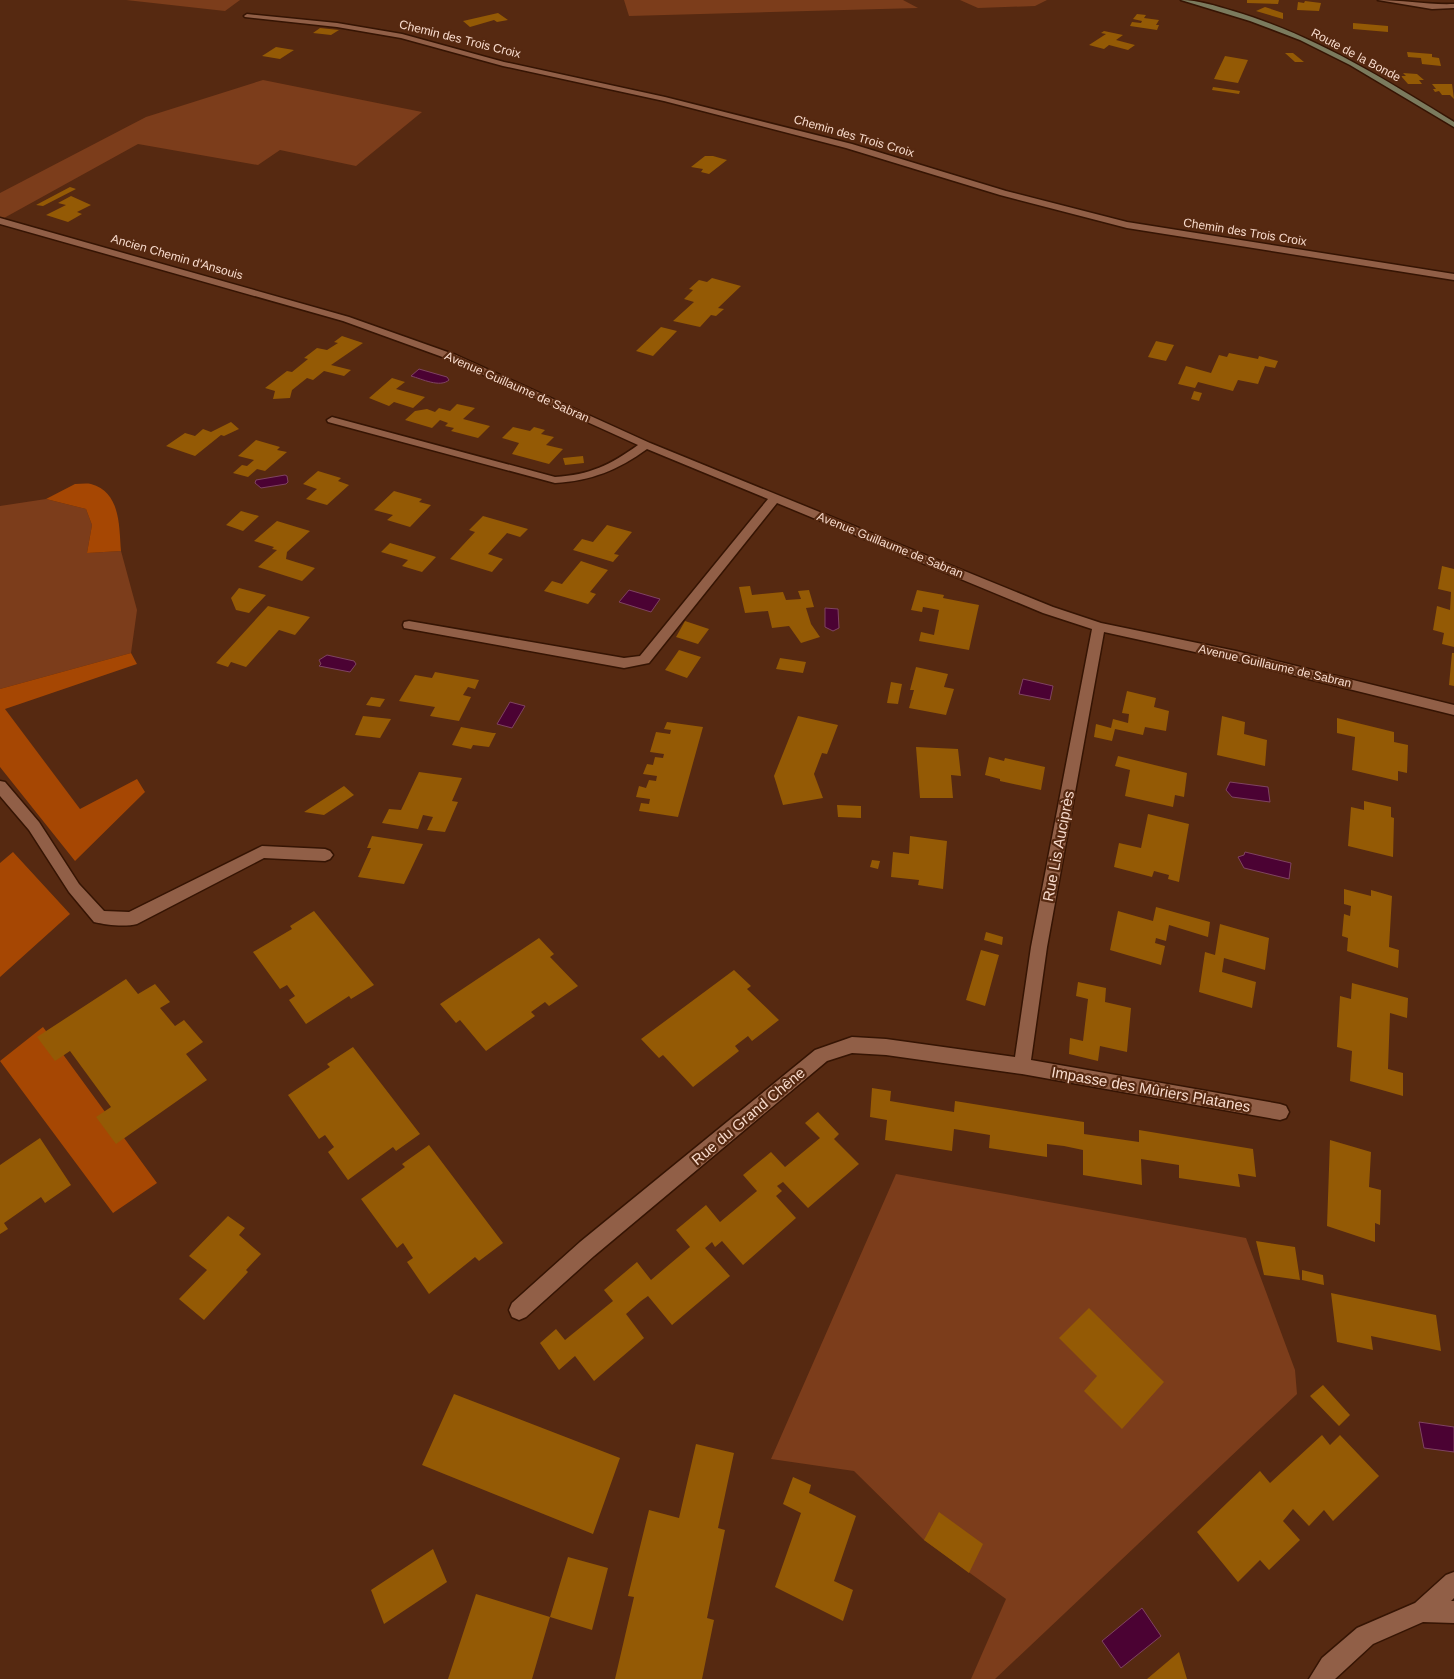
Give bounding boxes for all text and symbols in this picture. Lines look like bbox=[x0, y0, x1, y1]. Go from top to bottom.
street label: Chemin des Trois Croix bbox=[398, 17, 522, 61]
street label: Route de la Bonde bbox=[1309, 25, 1403, 85]
street label: Chemin des Trois Croix bbox=[792, 112, 916, 160]
street label: Chemin des Trois Croix bbox=[1182, 215, 1308, 249]
street label: Ancien Chemin d'Ansouis bbox=[110, 231, 244, 283]
street label: Avenue Guillaume de Sabran bbox=[443, 349, 591, 425]
street label: Avenue Guillaume de Sabran bbox=[815, 509, 965, 581]
street label: Avenue Guillaume de Sabran bbox=[1197, 642, 1353, 690]
street label: Rue Lis Auciprès bbox=[1039, 789, 1077, 903]
street label: Impasse des Mûriers Platanes bbox=[1050, 1063, 1252, 1115]
street label: Rue du Grand Chêne bbox=[688, 1064, 808, 1168]

